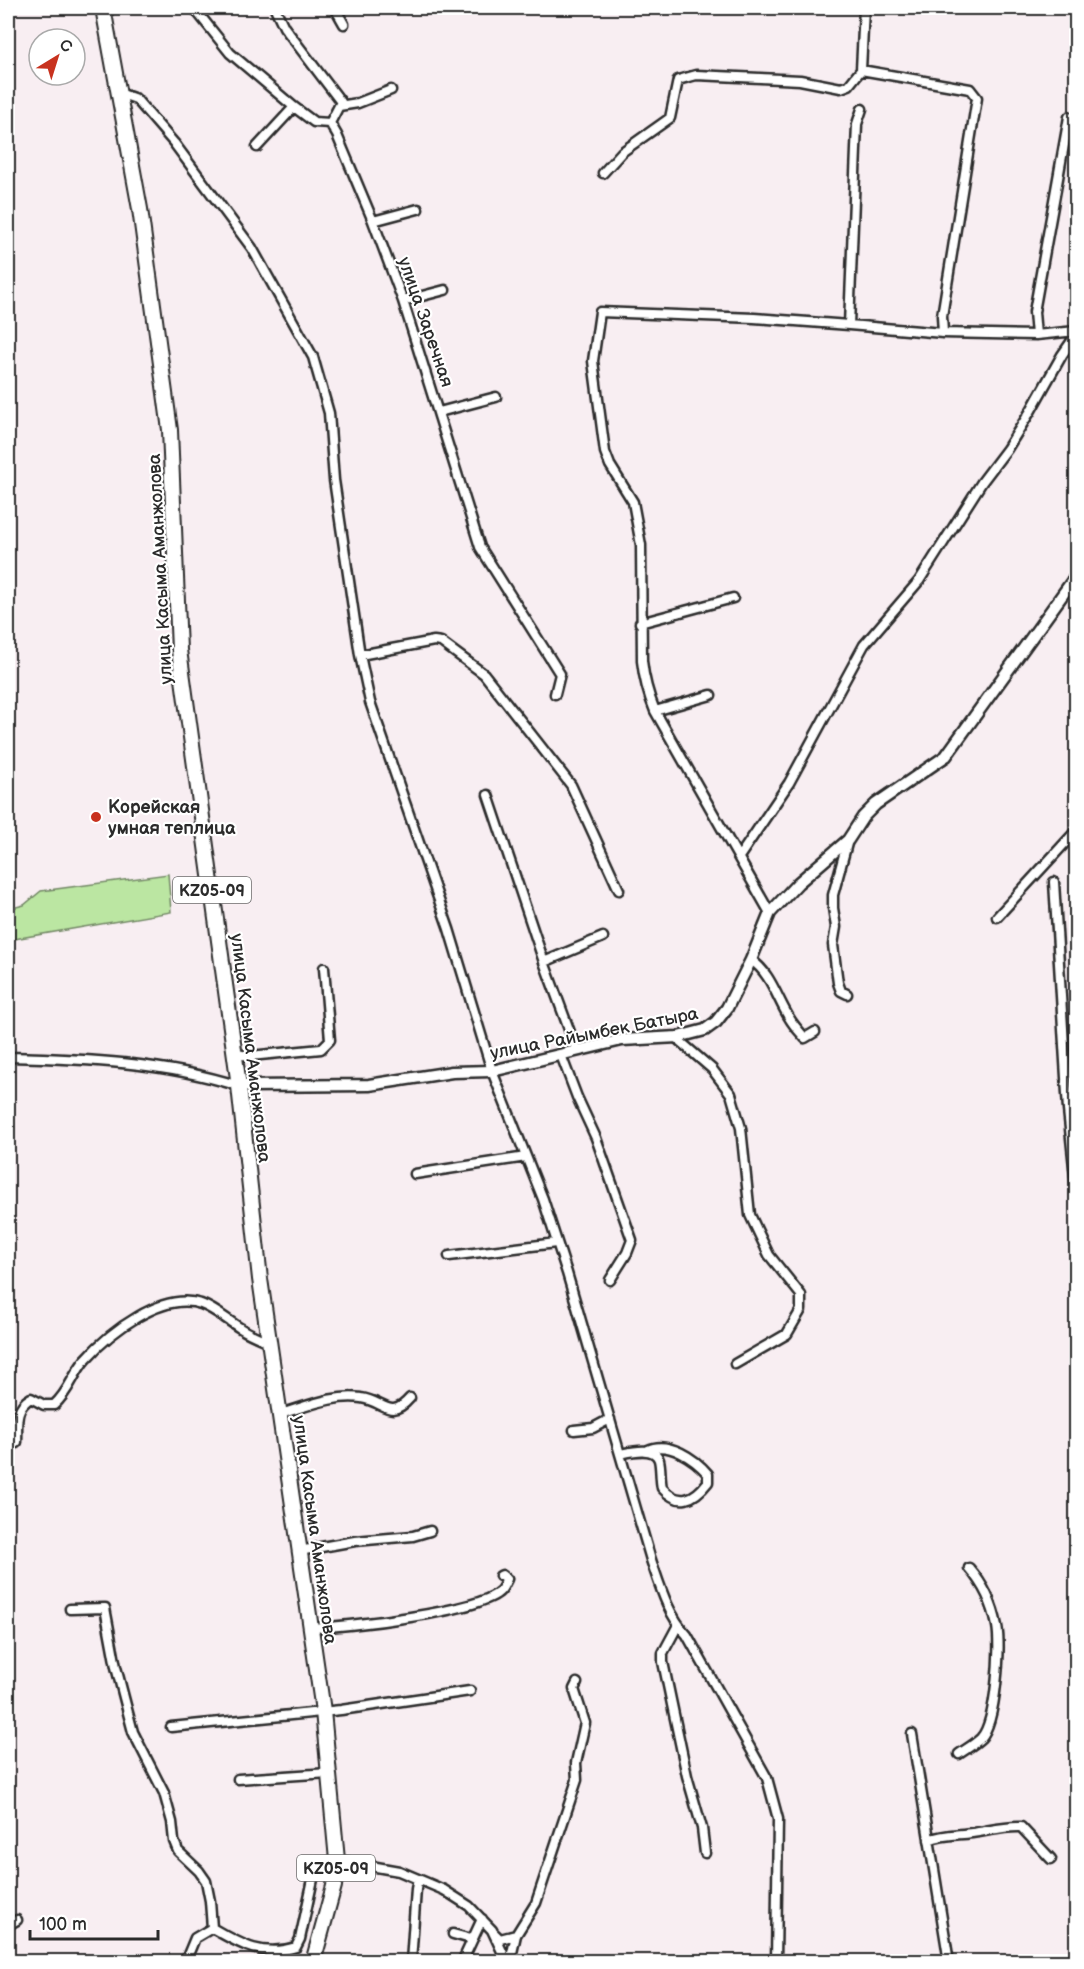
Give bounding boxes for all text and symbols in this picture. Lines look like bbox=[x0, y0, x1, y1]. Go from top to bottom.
north arrow bbox=[27, 27, 87, 87]
text: С bbox=[55, 35, 76, 57]
street label: улица Заречная bbox=[393, 254, 458, 390]
street label: улица Касыма Аманжолова bbox=[144, 453, 177, 685]
place label: Корейская умная теплица bbox=[108, 797, 236, 839]
marker: Корейская умная теплица bbox=[89, 810, 103, 824]
road number: KZ05-09 bbox=[173, 877, 251, 903]
street label: улица Касыма Аманжолова bbox=[226, 932, 275, 1164]
street label: улица Райымбек Батыра bbox=[488, 1003, 700, 1064]
street label: улица Касыма Аманжолова bbox=[288, 1414, 341, 1646]
road number: KZ05-09 bbox=[297, 1855, 375, 1881]
scale bar bbox=[30, 1903, 158, 1941]
text: 100 m bbox=[39, 1914, 87, 1935]

